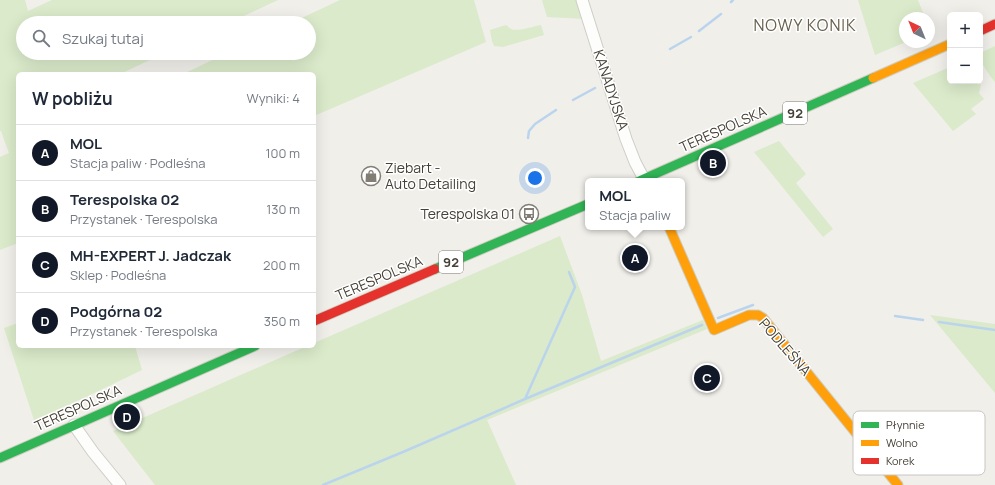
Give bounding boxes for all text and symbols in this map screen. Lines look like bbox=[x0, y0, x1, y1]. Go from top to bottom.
north arrow bbox=[899, 12, 935, 48]
map controls bbox=[947, 12, 983, 84]
button: + bbox=[947, 12, 983, 48]
district label: NOWY KONIK bbox=[753, 14, 857, 36]
search box bbox=[16, 16, 316, 60]
icon: search bbox=[30, 27, 52, 49]
text: Szukaj tutaj bbox=[62, 28, 144, 49]
street label: KANADYJSKA bbox=[590, 47, 633, 133]
button: − bbox=[947, 48, 983, 84]
text: W pobliżu bbox=[32, 87, 113, 110]
text: Wyniki: 4 bbox=[247, 89, 300, 107]
street label: TERESPOLSKA bbox=[676, 101, 769, 156]
road number: 92 bbox=[783, 102, 807, 124]
text: MOL bbox=[70, 133, 102, 154]
text: A bbox=[41, 144, 49, 162]
text: 100 m bbox=[265, 144, 300, 162]
pin: B bbox=[700, 148, 726, 178]
text: Stacja paliw · Podleśna bbox=[70, 154, 205, 172]
place label: Ziebart - Auto Detailing bbox=[385, 158, 476, 193]
shop icon: Ziebart - Auto Detailing bbox=[360, 165, 382, 187]
your location bbox=[525, 168, 545, 188]
popup bbox=[585, 178, 685, 230]
text: MOL bbox=[599, 185, 631, 206]
text: Terespolska 02 bbox=[70, 189, 179, 210]
text: B bbox=[41, 200, 49, 218]
text: 130 m bbox=[266, 200, 300, 218]
bus stop icon: Terespolska 01 bbox=[518, 203, 540, 225]
place label: Terespolska 01 bbox=[420, 204, 515, 223]
text: Stacja paliw bbox=[599, 206, 671, 224]
text: Przystanek · Terespolska bbox=[70, 210, 217, 228]
pin: A bbox=[622, 243, 648, 273]
text: MH-EXPERT J. Jadczak bbox=[70, 245, 231, 266]
street label: TERESPOLSKA bbox=[332, 251, 425, 304]
road number: 92 bbox=[439, 251, 463, 273]
text: C bbox=[40, 256, 50, 274]
text: 200 m bbox=[263, 256, 300, 274]
text: Sklep · Podleśna bbox=[70, 266, 166, 284]
text: Podgórna 02 bbox=[70, 301, 162, 322]
text: D bbox=[40, 312, 50, 330]
text: 350 m bbox=[264, 312, 300, 330]
street label: PODLEŚNA bbox=[755, 314, 816, 379]
text: Przystanek · Terespolska bbox=[70, 322, 217, 340]
pin: C bbox=[694, 363, 720, 393]
street label: TERESPOLSKA bbox=[31, 380, 124, 435]
pin: D bbox=[114, 402, 140, 432]
legend bbox=[853, 411, 985, 475]
text: Płynnie bbox=[886, 417, 925, 432]
text: Wolno bbox=[886, 435, 918, 450]
text: Korek bbox=[886, 453, 915, 468]

